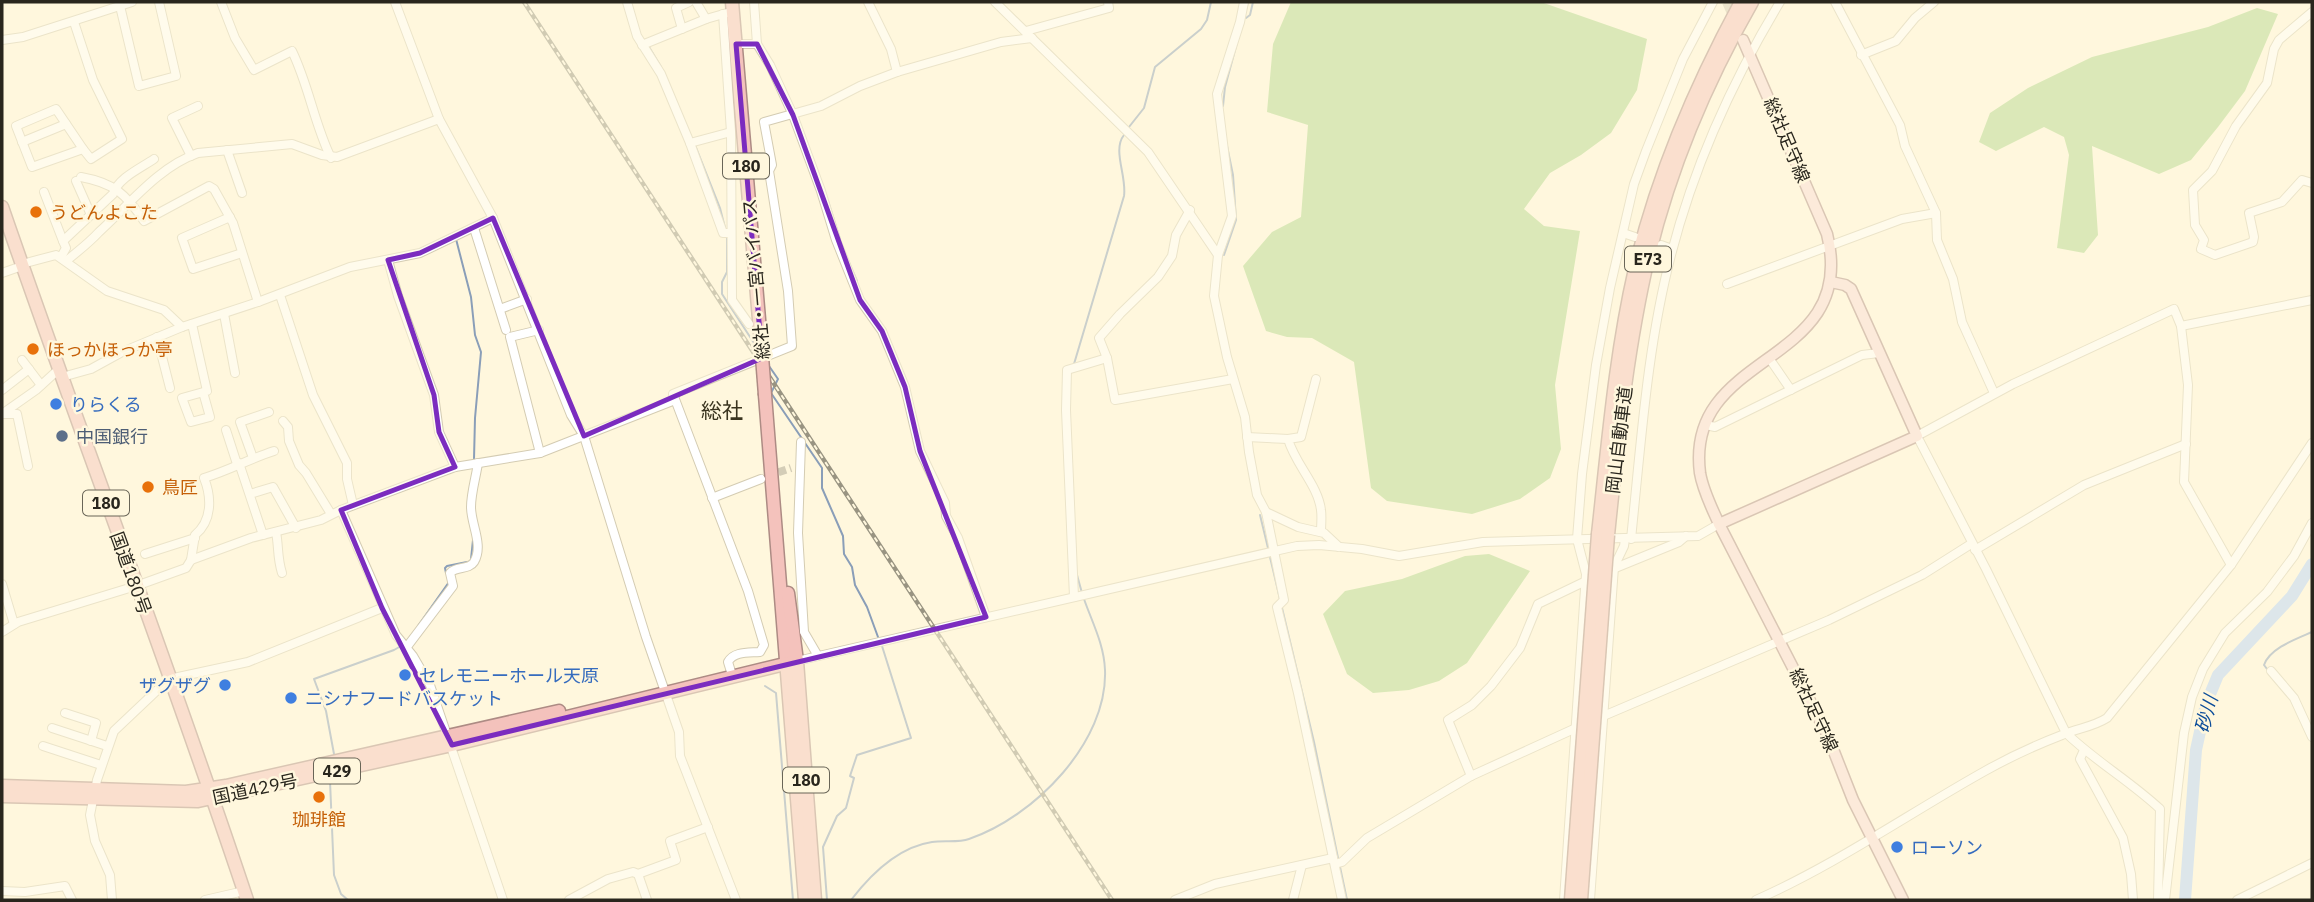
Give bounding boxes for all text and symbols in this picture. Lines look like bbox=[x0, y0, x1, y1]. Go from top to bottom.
street label: 総社足守線 bbox=[1759, 94, 1815, 186]
road number: 180 bbox=[723, 154, 769, 178]
street label: 総社・一宮バイパス bbox=[737, 197, 775, 361]
place label: うどんよこた bbox=[50, 201, 158, 224]
marker: うどんよこた bbox=[28, 204, 44, 220]
road number: E73 bbox=[1625, 246, 1671, 272]
place label: ほっかほっか亭 bbox=[47, 338, 173, 361]
marker: ほっかほっか亭 bbox=[25, 341, 41, 357]
street label: 岡山自動車道 bbox=[1601, 385, 1637, 495]
place label: りらくる bbox=[70, 393, 142, 416]
marker: りらくる bbox=[48, 396, 64, 412]
district label: 総社 bbox=[701, 396, 743, 424]
place label: 中国銀行 bbox=[76, 425, 148, 448]
marker: 中国銀行 bbox=[54, 428, 70, 444]
place label: 鳥匠 bbox=[162, 476, 198, 499]
marker: 鳥匠 bbox=[140, 479, 156, 495]
road number: 180 bbox=[83, 490, 129, 516]
street label: 国道180号 bbox=[105, 528, 157, 618]
place label: セレモニーホール天原 bbox=[419, 664, 599, 687]
street label: 総社足守線 bbox=[1785, 664, 1843, 756]
marker: セレモニーホール天原 bbox=[397, 667, 413, 683]
place label: ザグザグ bbox=[139, 674, 211, 697]
marker: ザグザグ bbox=[217, 677, 233, 693]
place label: ニシナフードバスケット bbox=[305, 687, 503, 710]
marker: ニシナフードバスケット bbox=[283, 690, 299, 706]
water label: 砂川 bbox=[2189, 691, 2223, 735]
road number: 429 bbox=[314, 758, 360, 784]
road number: 180 bbox=[783, 768, 829, 792]
street label: 国道429号 bbox=[210, 769, 300, 809]
marker: 珈琲館 bbox=[311, 789, 327, 805]
place label: 珈琲館 bbox=[292, 808, 346, 831]
place label: ローソン bbox=[1911, 836, 1983, 859]
marker: ローソン bbox=[1889, 839, 1905, 855]

